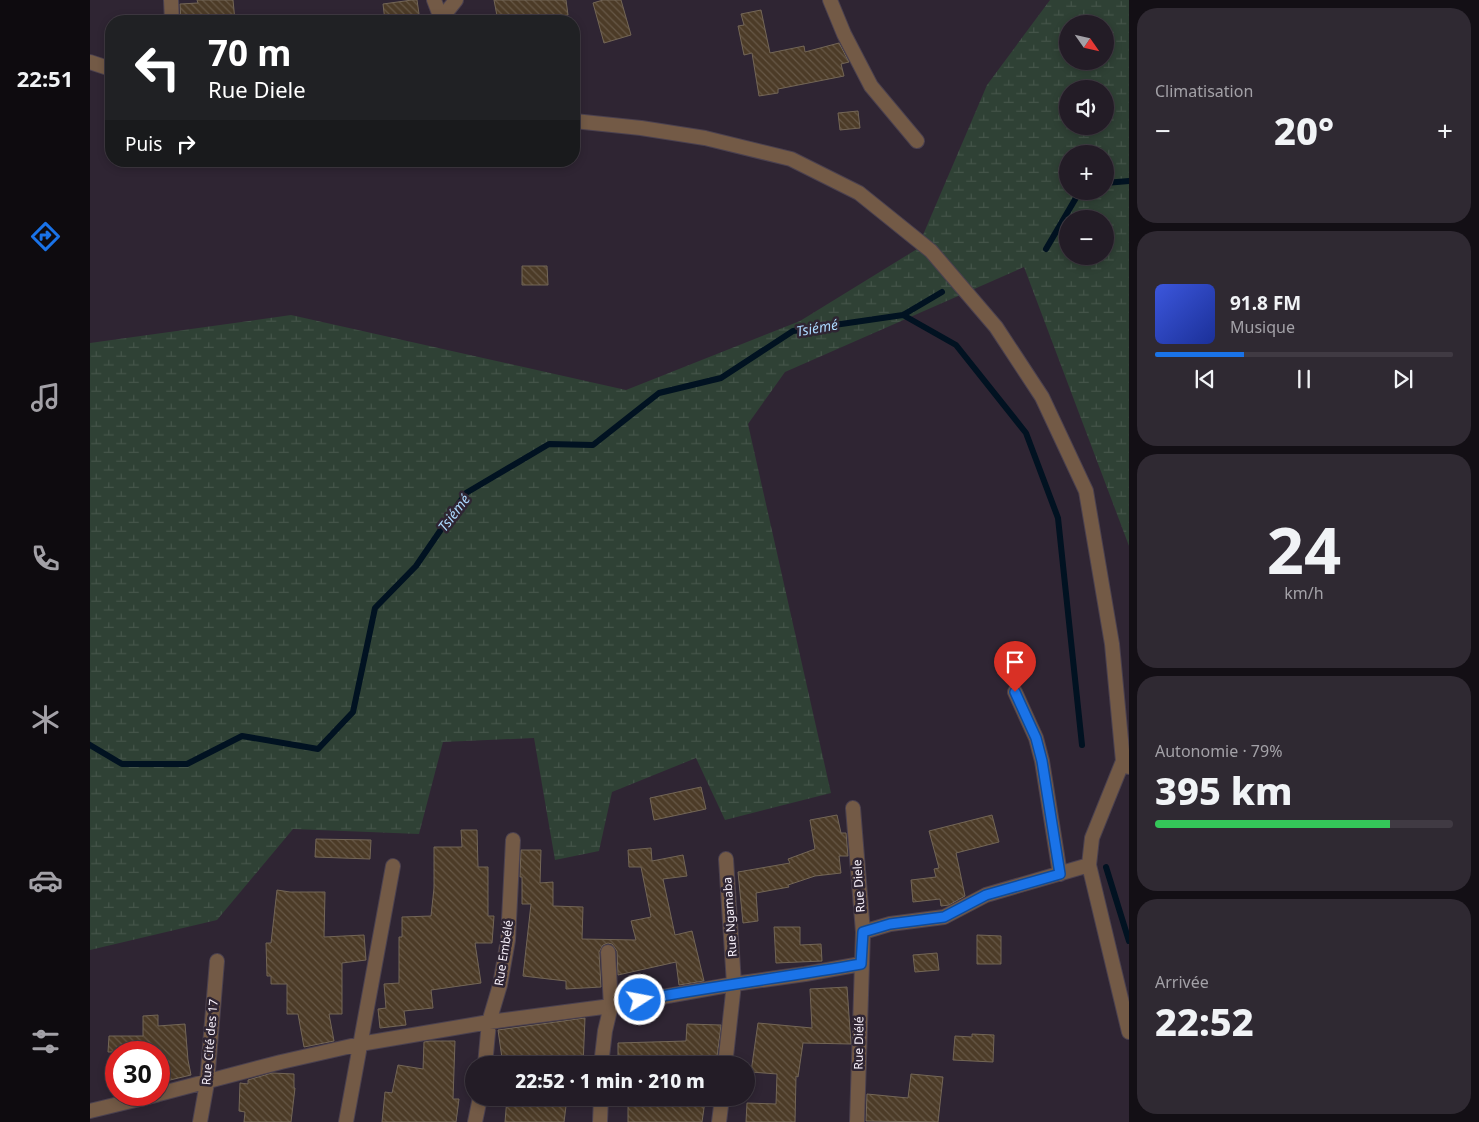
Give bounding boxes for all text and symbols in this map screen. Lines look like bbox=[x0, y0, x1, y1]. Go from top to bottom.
north arrow bbox=[1059, 15, 1114, 70]
map controls bbox=[1059, 15, 1114, 265]
text: 70 m bbox=[208, 29, 291, 76]
icon: left bbox=[125, 35, 190, 100]
text: 22:51 bbox=[17, 63, 73, 93]
text: Rue Diele bbox=[208, 74, 306, 104]
button: sound bbox=[1059, 80, 1114, 135]
text: Climatisation bbox=[1155, 80, 1253, 102]
text: 20° bbox=[1274, 104, 1334, 156]
text: − bbox=[1155, 111, 1171, 149]
text: + bbox=[1437, 111, 1453, 149]
icon: right bbox=[172, 130, 200, 158]
text: Puis bbox=[125, 131, 162, 157]
button: + bbox=[1059, 145, 1114, 200]
button: − bbox=[1059, 210, 1114, 265]
icon: directions bbox=[28, 219, 63, 254]
text: 91.8 FM bbox=[1230, 290, 1301, 316]
water label: Tsiémé bbox=[795, 314, 839, 341]
text: Musique bbox=[1230, 316, 1295, 338]
icon: previous bbox=[1191, 365, 1219, 393]
icon: pause bbox=[1290, 365, 1318, 393]
icon: next bbox=[1389, 365, 1417, 393]
icon: music bbox=[28, 380, 63, 415]
water label: Tsiémé bbox=[433, 490, 474, 535]
text: 24 bbox=[1267, 505, 1341, 593]
icon: phone bbox=[28, 541, 63, 576]
text: km/h bbox=[1284, 582, 1324, 604]
pin bbox=[994, 641, 1036, 692]
icon: arrive bbox=[1001, 648, 1029, 676]
icon: climate bbox=[28, 702, 63, 737]
text: Autonomie · 79% bbox=[1155, 740, 1282, 762]
text: 395 km bbox=[1155, 764, 1293, 816]
street label: Rue Diele bbox=[848, 859, 869, 913]
icon: car bbox=[28, 863, 63, 898]
street label: Rue Ngamaba bbox=[718, 877, 741, 958]
street label: Rue Embélé bbox=[490, 918, 517, 987]
text: Arrivée bbox=[1155, 971, 1209, 993]
position arrow bbox=[613, 973, 665, 1025]
text: 22:52 bbox=[1155, 995, 1254, 1047]
street label: Rue Cité des 17 bbox=[197, 998, 222, 1086]
street label: Rue Diélé bbox=[850, 1016, 867, 1070]
icon: filters bbox=[28, 1024, 63, 1059]
speed limit sign: 30 bbox=[105, 1041, 170, 1106]
text: 22:52 · 1 min · 210 m bbox=[515, 1068, 705, 1094]

